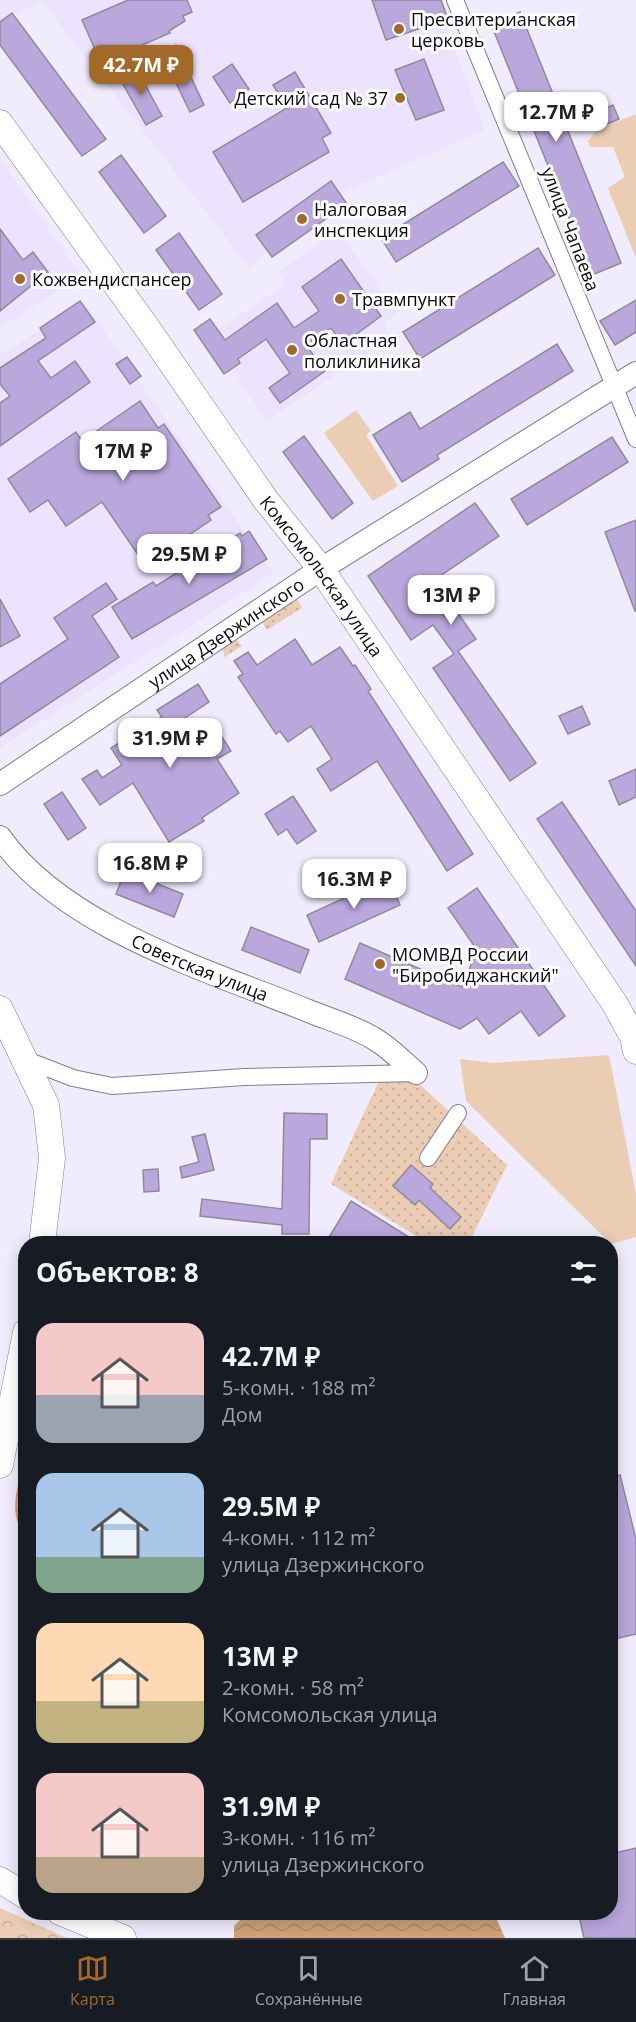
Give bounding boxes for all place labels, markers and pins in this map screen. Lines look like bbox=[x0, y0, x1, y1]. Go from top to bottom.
place label: Пресвитерианская церковь bbox=[411, 7, 576, 52]
marker: Пресвитерианская церковь bbox=[392, 22, 406, 36]
pin: 42.7M ₽ bbox=[86, 45, 196, 96]
place label: Детский сад № 37 bbox=[234, 86, 388, 110]
marker: Детский сад № 37 bbox=[393, 91, 407, 105]
pin: 12.7M ₽ bbox=[501, 92, 611, 143]
place label: Налоговая инспекция bbox=[314, 197, 409, 242]
marker: Налоговая инспекция bbox=[295, 212, 309, 226]
place label: Кожвендиспансер bbox=[32, 267, 192, 291]
marker: Кожвендиспансер bbox=[13, 272, 27, 286]
place label: Травмпункт bbox=[352, 287, 456, 311]
marker: Травмпункт bbox=[333, 292, 347, 306]
place label: Областная поликлиника bbox=[304, 328, 421, 373]
marker: Областная поликлиника bbox=[285, 343, 299, 357]
pin: 17M ₽ bbox=[81, 431, 165, 482]
pin: 29.5M ₽ bbox=[134, 534, 244, 585]
pin: 13M ₽ bbox=[409, 575, 493, 626]
pin: 31.9M ₽ bbox=[115, 718, 225, 769]
pin: 16.8M ₽ bbox=[95, 843, 205, 894]
pin: 16.3M ₽ bbox=[299, 859, 409, 910]
place label: МОМВД России "Биробиджанский" bbox=[392, 942, 559, 987]
marker: МОМВД России "Биробиджанский" bbox=[373, 957, 387, 971]

